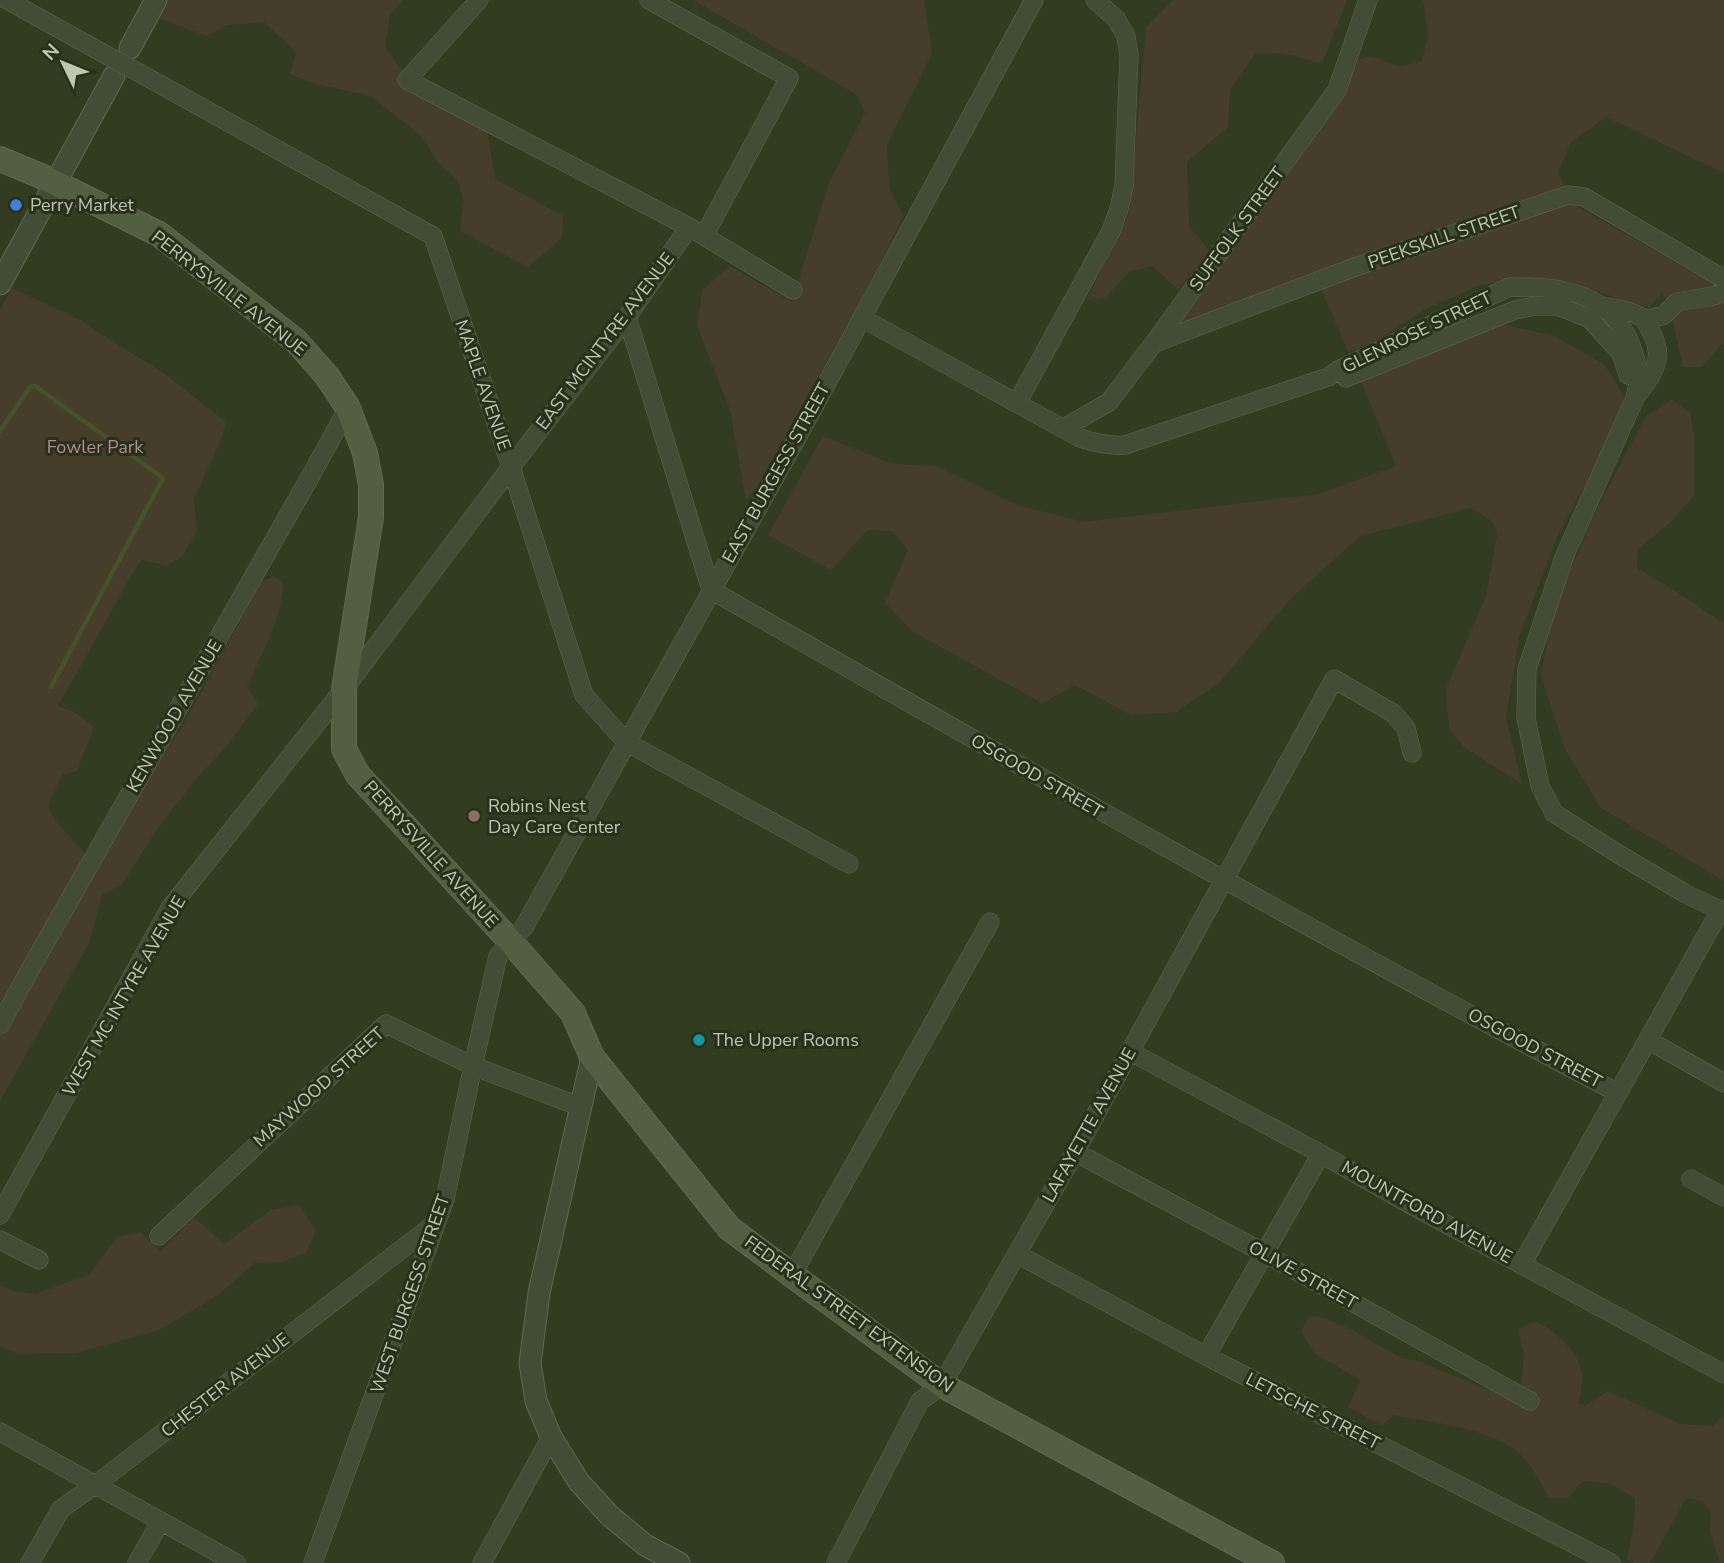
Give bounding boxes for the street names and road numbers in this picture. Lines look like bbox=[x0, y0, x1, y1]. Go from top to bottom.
street label: SUFFOLK STREET bbox=[1184, 162, 1290, 296]
street label: PEEKSKILL STREET bbox=[1365, 200, 1523, 274]
street label: PERRYSVILLE AVENUE bbox=[146, 225, 312, 361]
street label: EAST MCINTYRE AVENUE bbox=[530, 247, 680, 435]
street label: GLENROSE STREET bbox=[1338, 285, 1496, 379]
street label: MAPLE AVENUE bbox=[449, 316, 517, 454]
street label: EAST BURGESS STREET bbox=[717, 379, 836, 567]
street label: KENWOOD AVENUE bbox=[121, 635, 227, 797]
street label: OSGOOD STREET bbox=[967, 728, 1108, 824]
street label: PERRYSVILLE AVENUE bbox=[358, 775, 504, 933]
street label: WEST MC INTYRE AVENUE bbox=[57, 891, 191, 1101]
street label: OSGOOD STREET bbox=[1464, 1002, 1606, 1094]
street label: MAYWOOD STREET bbox=[248, 1022, 390, 1152]
street label: LAFAYETTE AVENUE bbox=[1036, 1043, 1142, 1207]
street label: MOUNTFORD AVENUE bbox=[1337, 1155, 1517, 1269]
street label: WEST BURGESS STREET bbox=[365, 1191, 455, 1397]
street label: FEDERAL STREET EXTENSION bbox=[740, 1230, 958, 1398]
street label: OLIVE STREET bbox=[1244, 1235, 1362, 1315]
street label: CHESTER AVENUE bbox=[156, 1327, 294, 1443]
street label: LETSCHE STREET bbox=[1242, 1367, 1384, 1455]

